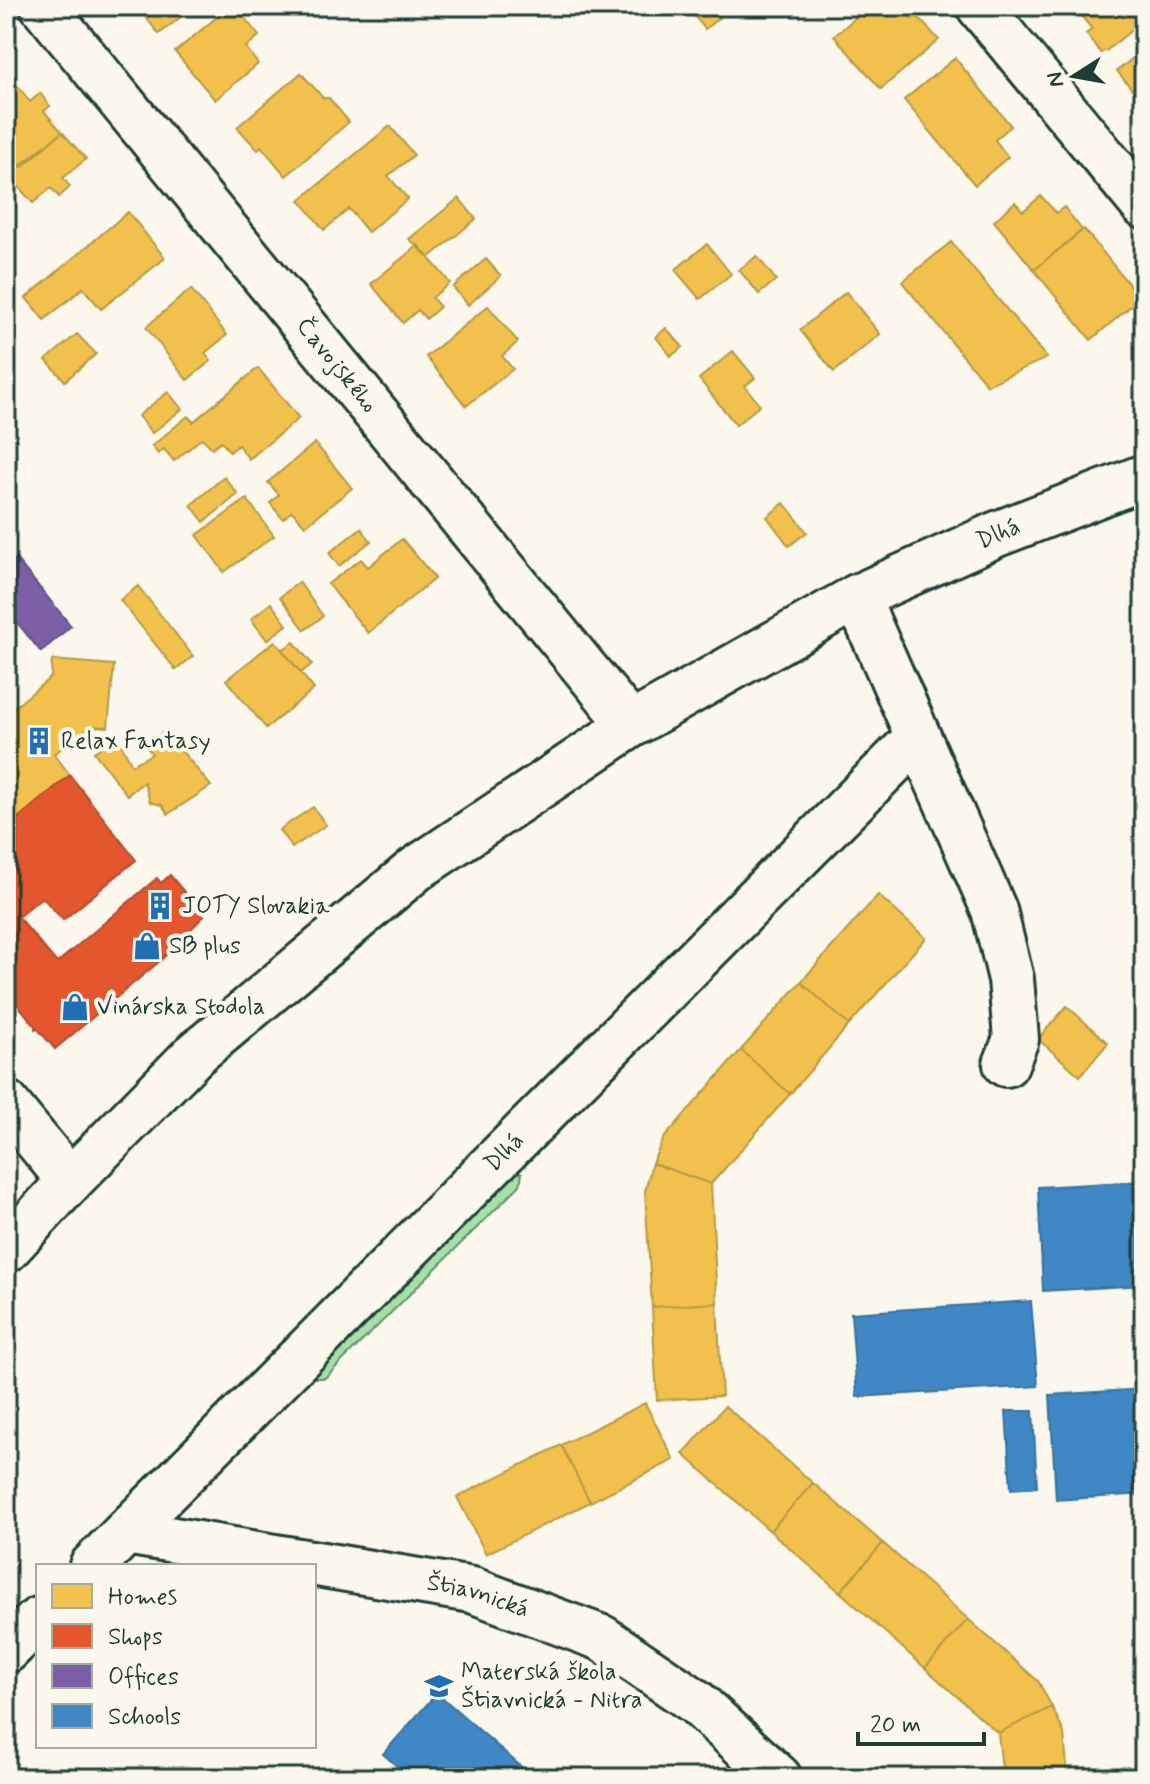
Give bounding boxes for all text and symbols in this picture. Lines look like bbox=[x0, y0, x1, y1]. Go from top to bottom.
north arrow bbox=[1034, 36, 1114, 116]
text: N bbox=[1041, 70, 1071, 89]
street label: Čavojského bbox=[289, 311, 385, 419]
street label: Dlhá bbox=[972, 511, 1025, 557]
building icon: Relax Fantasy bbox=[24, 726, 54, 756]
place label: Relax Fantasy bbox=[61, 726, 211, 757]
building icon: JOTY Slovakia bbox=[145, 891, 175, 921]
place label: JOTY Slovakia bbox=[182, 891, 330, 922]
shop icon: SB plus bbox=[132, 931, 162, 961]
place label: SB plus bbox=[169, 931, 241, 962]
shop icon: Vinárska Stodola bbox=[60, 992, 90, 1022]
place label: Vinárska Stodola bbox=[97, 992, 265, 1023]
street label: Dlhá bbox=[477, 1126, 531, 1179]
legend bbox=[36, 1564, 316, 1748]
street label: Štiavnická bbox=[425, 1567, 534, 1625]
text: Homes bbox=[108, 1582, 177, 1613]
text: Shops bbox=[108, 1622, 163, 1653]
place label: Materská škola Štiavnická - Nitra bbox=[461, 1657, 643, 1716]
text: Offices bbox=[108, 1662, 179, 1693]
school or university icon: Materská škola Štiavnická - Nitra bbox=[424, 1671, 454, 1701]
scale bar bbox=[858, 1696, 984, 1746]
text: Schools bbox=[108, 1702, 181, 1733]
text: 20 m bbox=[870, 1710, 921, 1741]

